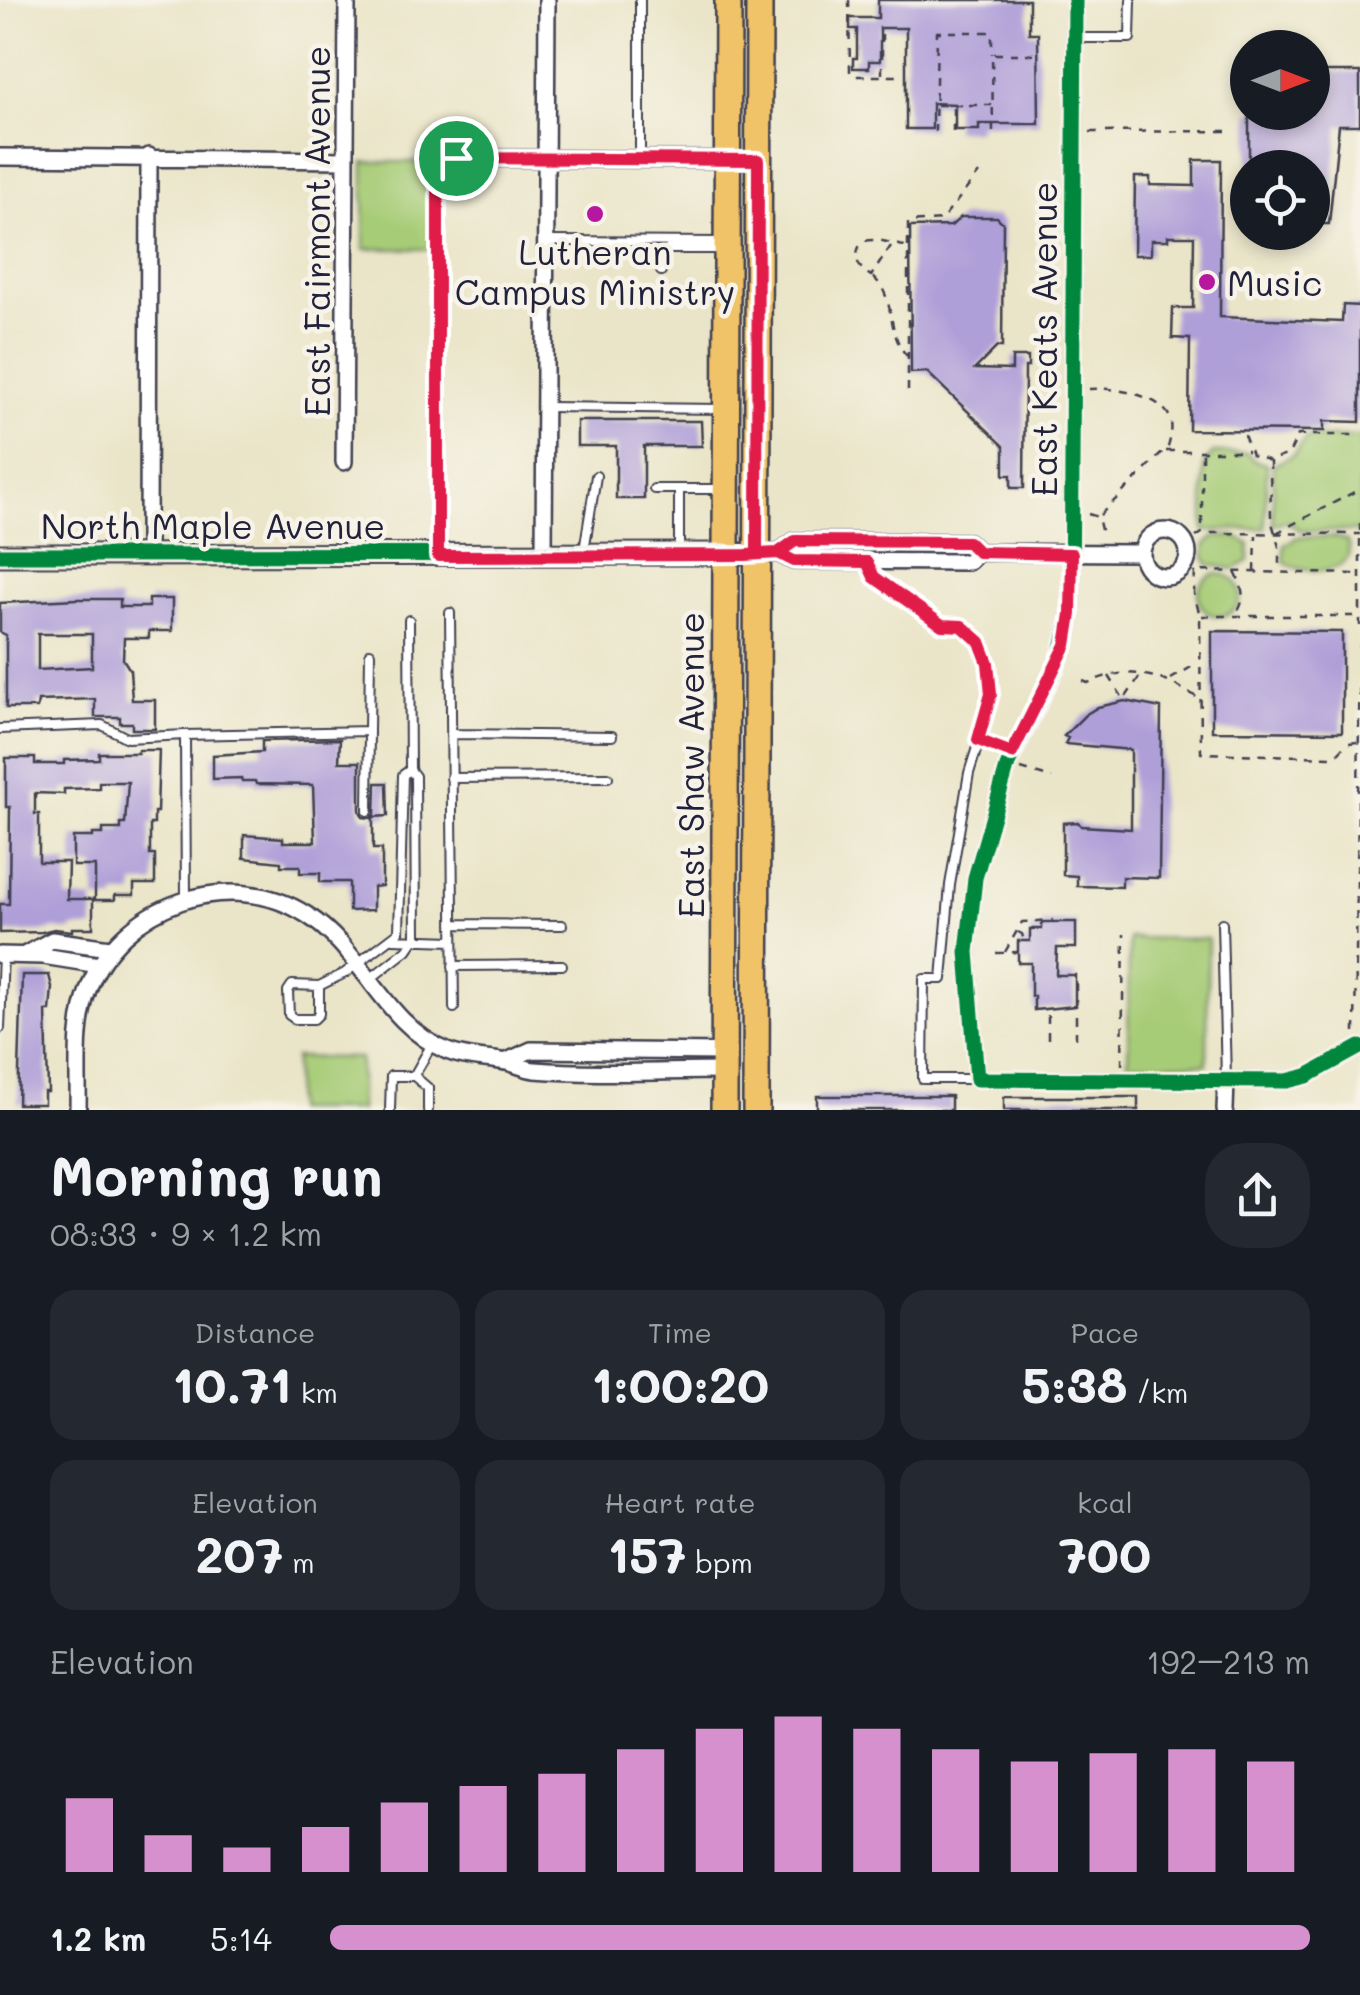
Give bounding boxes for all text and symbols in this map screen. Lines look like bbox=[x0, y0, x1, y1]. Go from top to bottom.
north arrow bbox=[1230, 30, 1330, 130]
map controls bbox=[1230, 30, 1330, 250]
street label: East Fairmont Avenue bbox=[293, 46, 339, 416]
pin bbox=[414, 116, 499, 201]
icon: arrive bbox=[429, 131, 484, 186]
button: locate bbox=[1230, 150, 1330, 250]
street label: East Keats Avenue bbox=[1020, 182, 1066, 496]
marker: Lutheran Campus Ministry bbox=[584, 203, 606, 225]
place label: Lutheran Campus Ministry bbox=[455, 228, 735, 314]
place label: Music bbox=[1227, 259, 1322, 305]
marker: Music bbox=[1196, 271, 1218, 293]
street label: North Maple Avenue bbox=[41, 502, 385, 548]
street label: East Shaw Avenue bbox=[667, 612, 713, 918]
text: Morning run bbox=[50, 1138, 383, 1210]
button: share bbox=[1205, 1143, 1310, 1248]
text: 08:33 · 9 × 1.2 km bbox=[50, 1212, 322, 1254]
text: Distance bbox=[195, 1314, 315, 1350]
text: Time bbox=[648, 1314, 712, 1350]
text: Pace bbox=[1071, 1314, 1139, 1350]
text: 10.71 bbox=[172, 1350, 292, 1416]
text: 1:00:20 bbox=[591, 1350, 769, 1416]
text: 5:38 bbox=[1022, 1350, 1128, 1416]
text: km bbox=[292, 1374, 338, 1410]
text: /km bbox=[1128, 1374, 1188, 1410]
text: Elevation bbox=[192, 1484, 318, 1520]
text: Heart rate bbox=[604, 1484, 756, 1520]
text: kcal bbox=[1077, 1484, 1133, 1520]
text: 207 bbox=[195, 1520, 283, 1586]
text: 157 bbox=[607, 1520, 686, 1586]
text: 700 bbox=[1059, 1520, 1151, 1586]
text: m bbox=[283, 1544, 315, 1580]
text: bpm bbox=[686, 1544, 753, 1580]
text: Elevation bbox=[50, 1640, 194, 1682]
text: 192–213 m bbox=[1146, 1640, 1310, 1682]
text: 1.2 km bbox=[50, 1917, 146, 1959]
text: 5:14 bbox=[210, 1917, 272, 1959]

